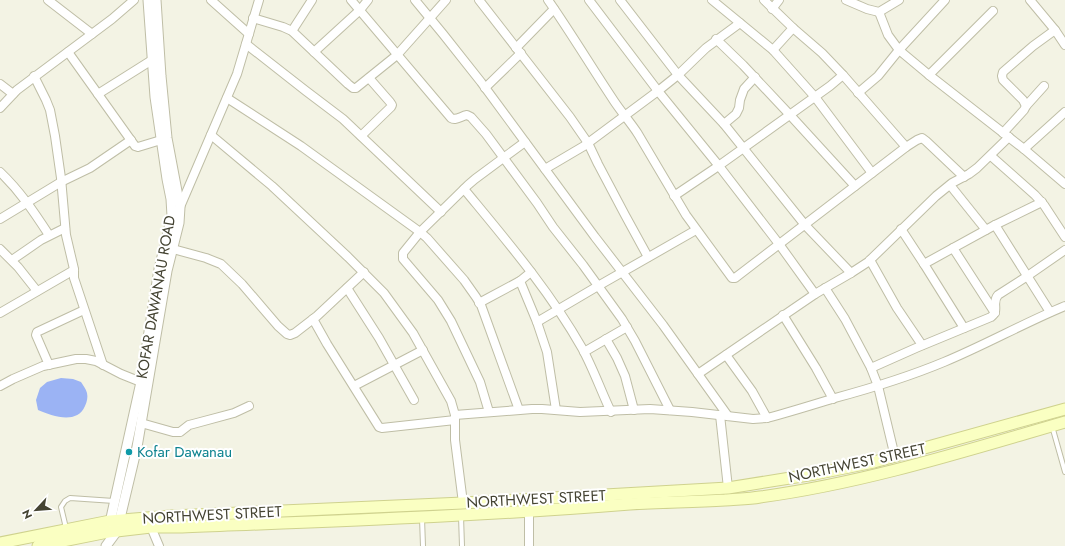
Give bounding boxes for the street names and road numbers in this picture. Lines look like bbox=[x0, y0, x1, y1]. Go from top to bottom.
street label: KOFAR DAWANAU ROAD bbox=[131, 214, 181, 380]
street label: NORTHWEST STREET bbox=[787, 438, 928, 488]
street label: NORTHWEST STREET bbox=[466, 484, 606, 514]
street label: NORTHWEST STREET bbox=[142, 500, 282, 530]

